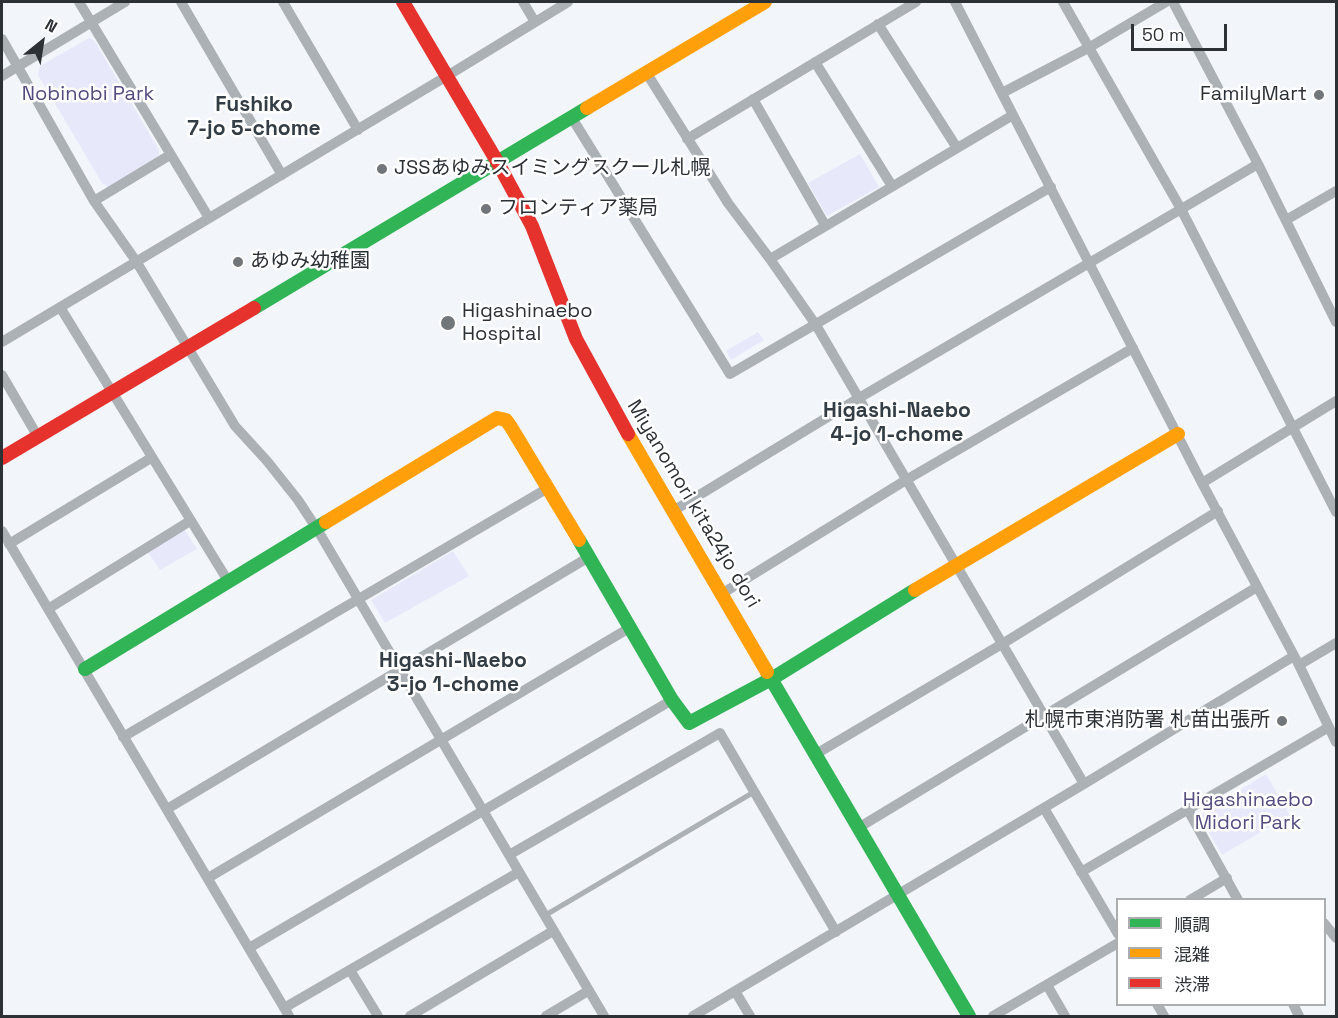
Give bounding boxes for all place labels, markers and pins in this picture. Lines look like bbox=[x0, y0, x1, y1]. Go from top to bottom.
place label: FamilyMart bbox=[1200, 83, 1307, 107]
marker: FamilyMart bbox=[1312, 88, 1326, 102]
place label: JSSあゆみスイミングスクール札幌 bbox=[394, 157, 710, 181]
marker: JSSあゆみスイミングスクール札幌 bbox=[375, 162, 389, 176]
place label: フロンティア薬局 bbox=[498, 197, 658, 221]
marker: フロンティア薬局 bbox=[479, 202, 493, 216]
place label: あゆみ幼稚園 bbox=[250, 250, 370, 274]
marker: あゆみ幼稚園 bbox=[231, 255, 245, 269]
place label: Higashinaebo Hospital bbox=[462, 300, 593, 347]
marker: Higashinaebo Hospital bbox=[439, 314, 457, 332]
place label: 札幌市東消防署 札苗出張所 bbox=[1025, 709, 1270, 733]
marker: 札幌市東消防署 札苗出張所 bbox=[1275, 714, 1289, 728]

